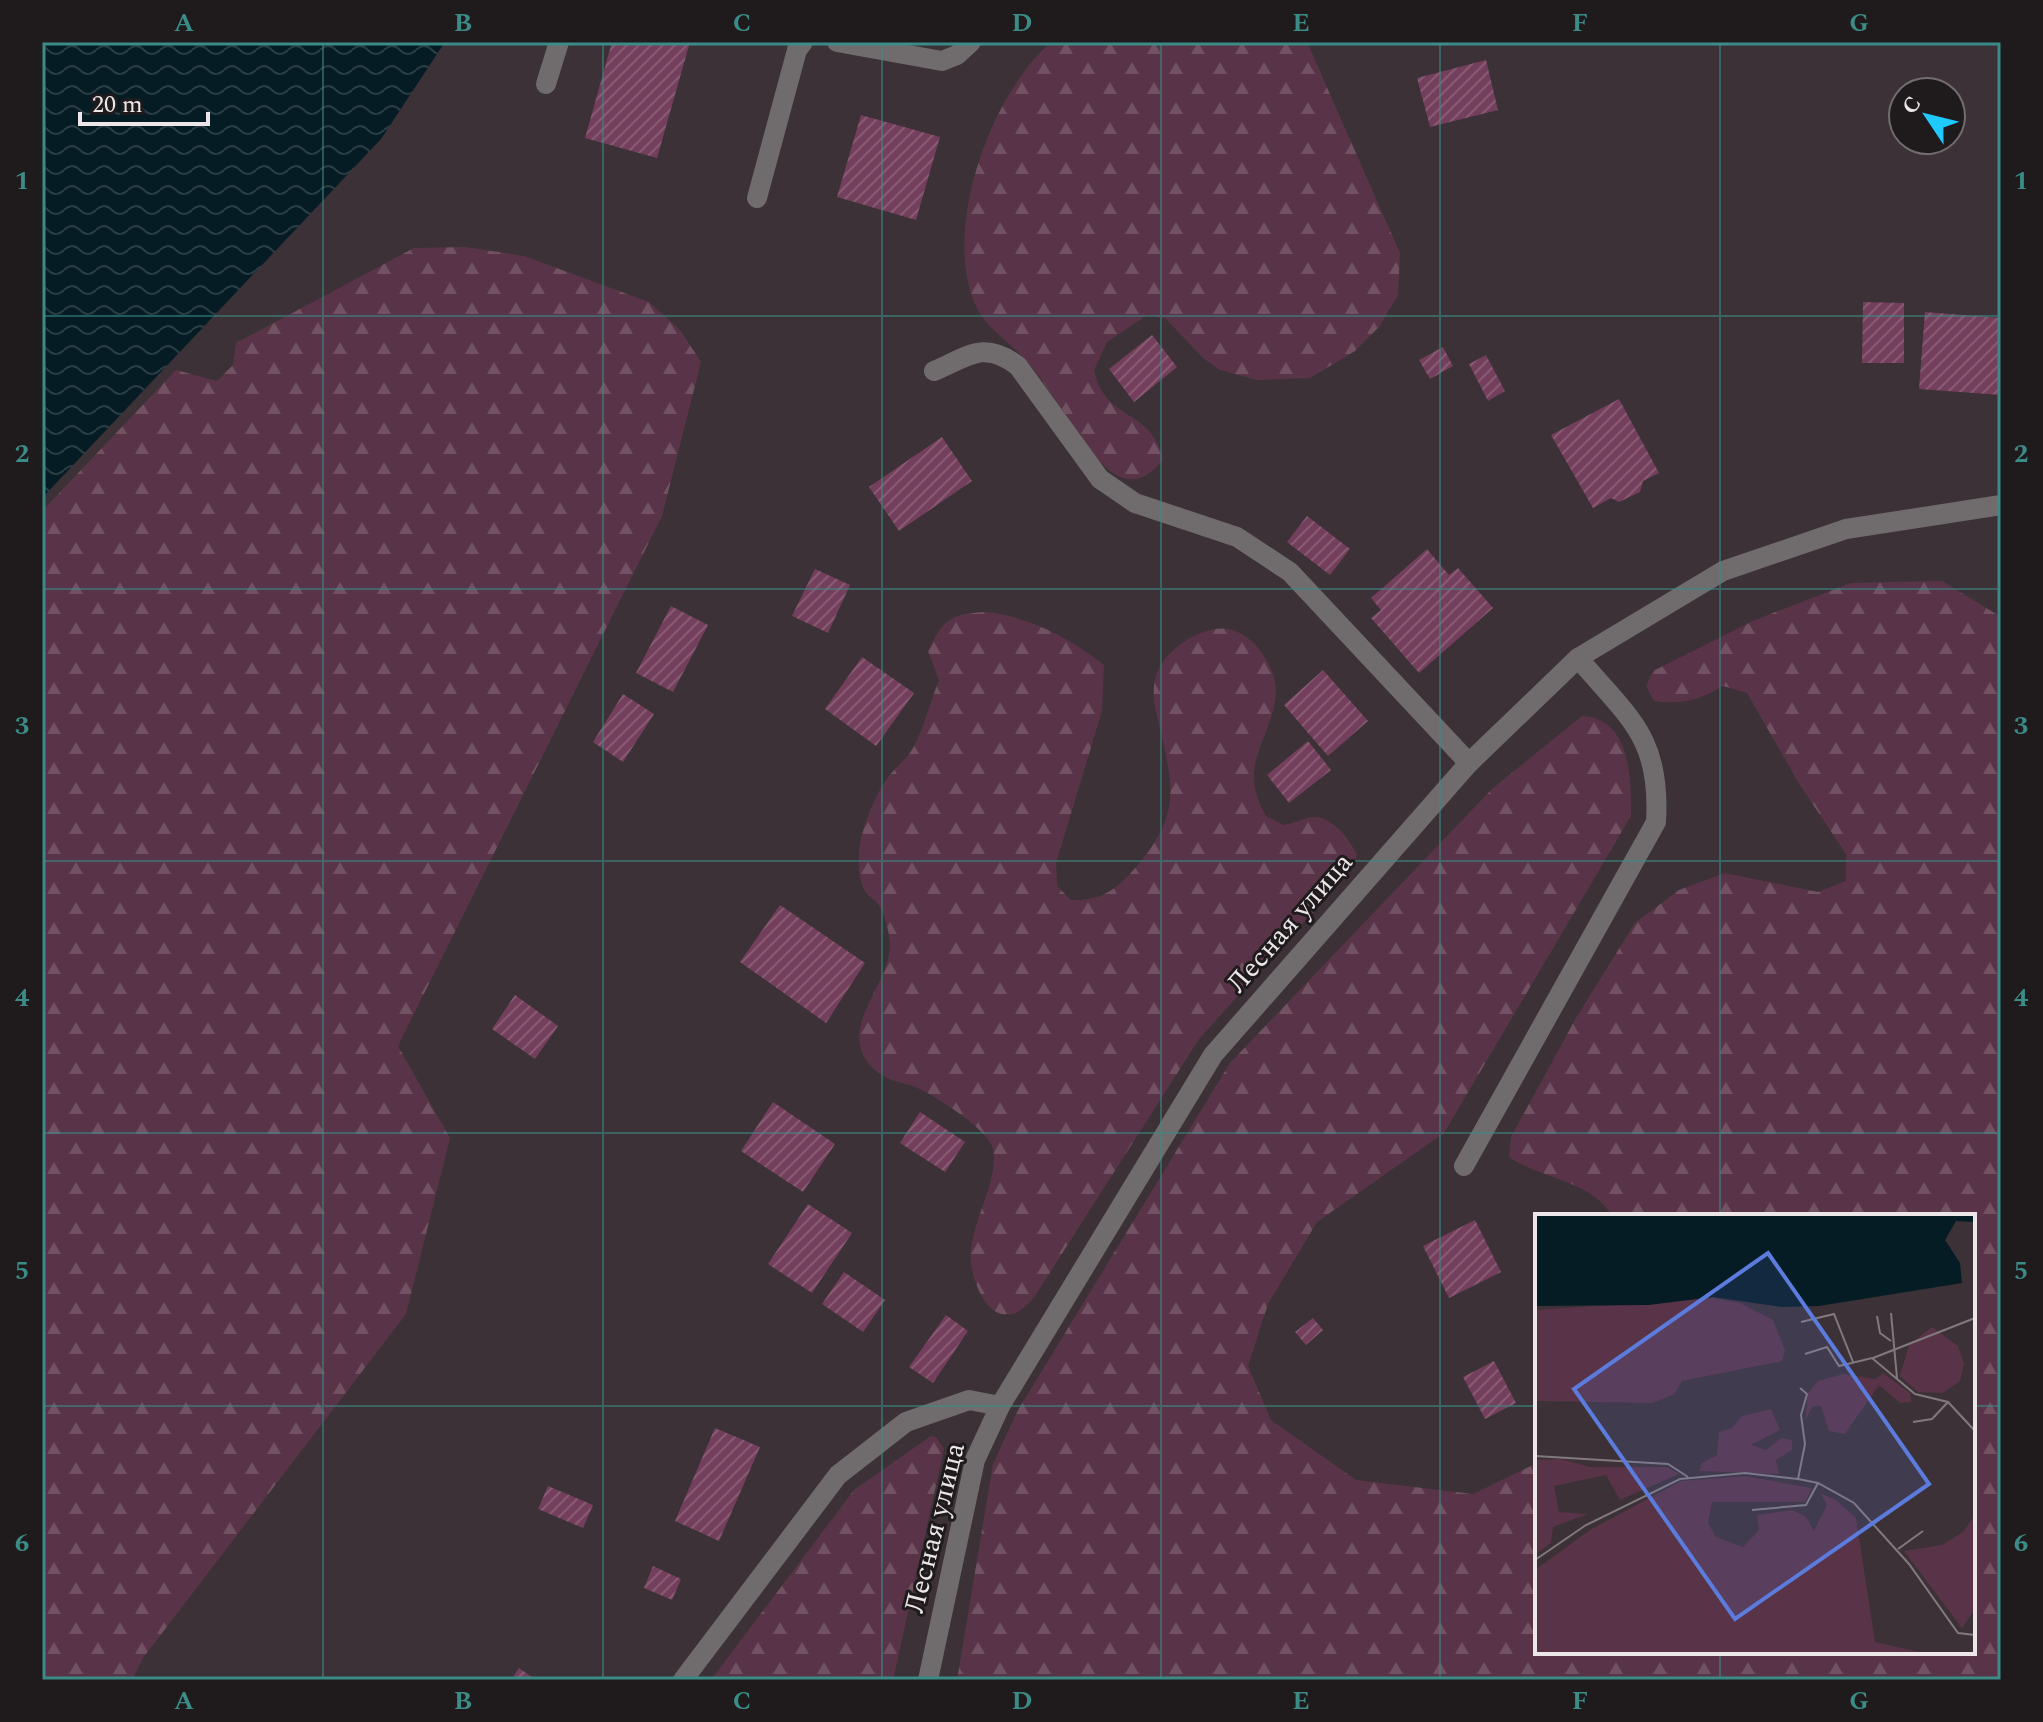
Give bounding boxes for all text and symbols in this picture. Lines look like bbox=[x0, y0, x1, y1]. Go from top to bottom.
text: A bbox=[174, 3, 194, 43]
text: B bbox=[454, 3, 472, 43]
text: C bbox=[733, 3, 751, 43]
text: D bbox=[1012, 3, 1032, 43]
text: E bbox=[1292, 3, 1310, 43]
text: F bbox=[1572, 3, 1588, 43]
text: G bbox=[1849, 3, 1869, 43]
scale bar bbox=[80, 76, 208, 126]
north arrow bbox=[1887, 76, 1967, 156]
text: 20 m bbox=[92, 87, 143, 123]
text: С bbox=[1894, 90, 1930, 121]
text: 1 bbox=[15, 161, 29, 201]
text: 1 bbox=[2014, 161, 2028, 201]
text: 2 bbox=[15, 434, 29, 474]
text: 2 bbox=[2014, 434, 2028, 474]
text: 3 bbox=[15, 706, 29, 746]
text: 3 bbox=[2014, 706, 2028, 746]
street label: Лесная улица bbox=[1216, 843, 1364, 1003]
text: 4 bbox=[15, 978, 30, 1018]
text: 4 bbox=[2014, 978, 2029, 1018]
inset map bbox=[1535, 1214, 1975, 1654]
text: 5 bbox=[15, 1251, 29, 1291]
text: 5 bbox=[2014, 1251, 2028, 1291]
street label: Лесная улица bbox=[893, 1438, 977, 1618]
text: 6 bbox=[15, 1523, 29, 1563]
text: 6 bbox=[2014, 1523, 2028, 1563]
text: A bbox=[174, 1681, 194, 1721]
text: B bbox=[454, 1681, 472, 1721]
text: C bbox=[733, 1681, 751, 1721]
text: D bbox=[1012, 1681, 1032, 1721]
text: E bbox=[1292, 1681, 1310, 1721]
text: F bbox=[1572, 1681, 1588, 1721]
text: G bbox=[1849, 1681, 1869, 1721]

